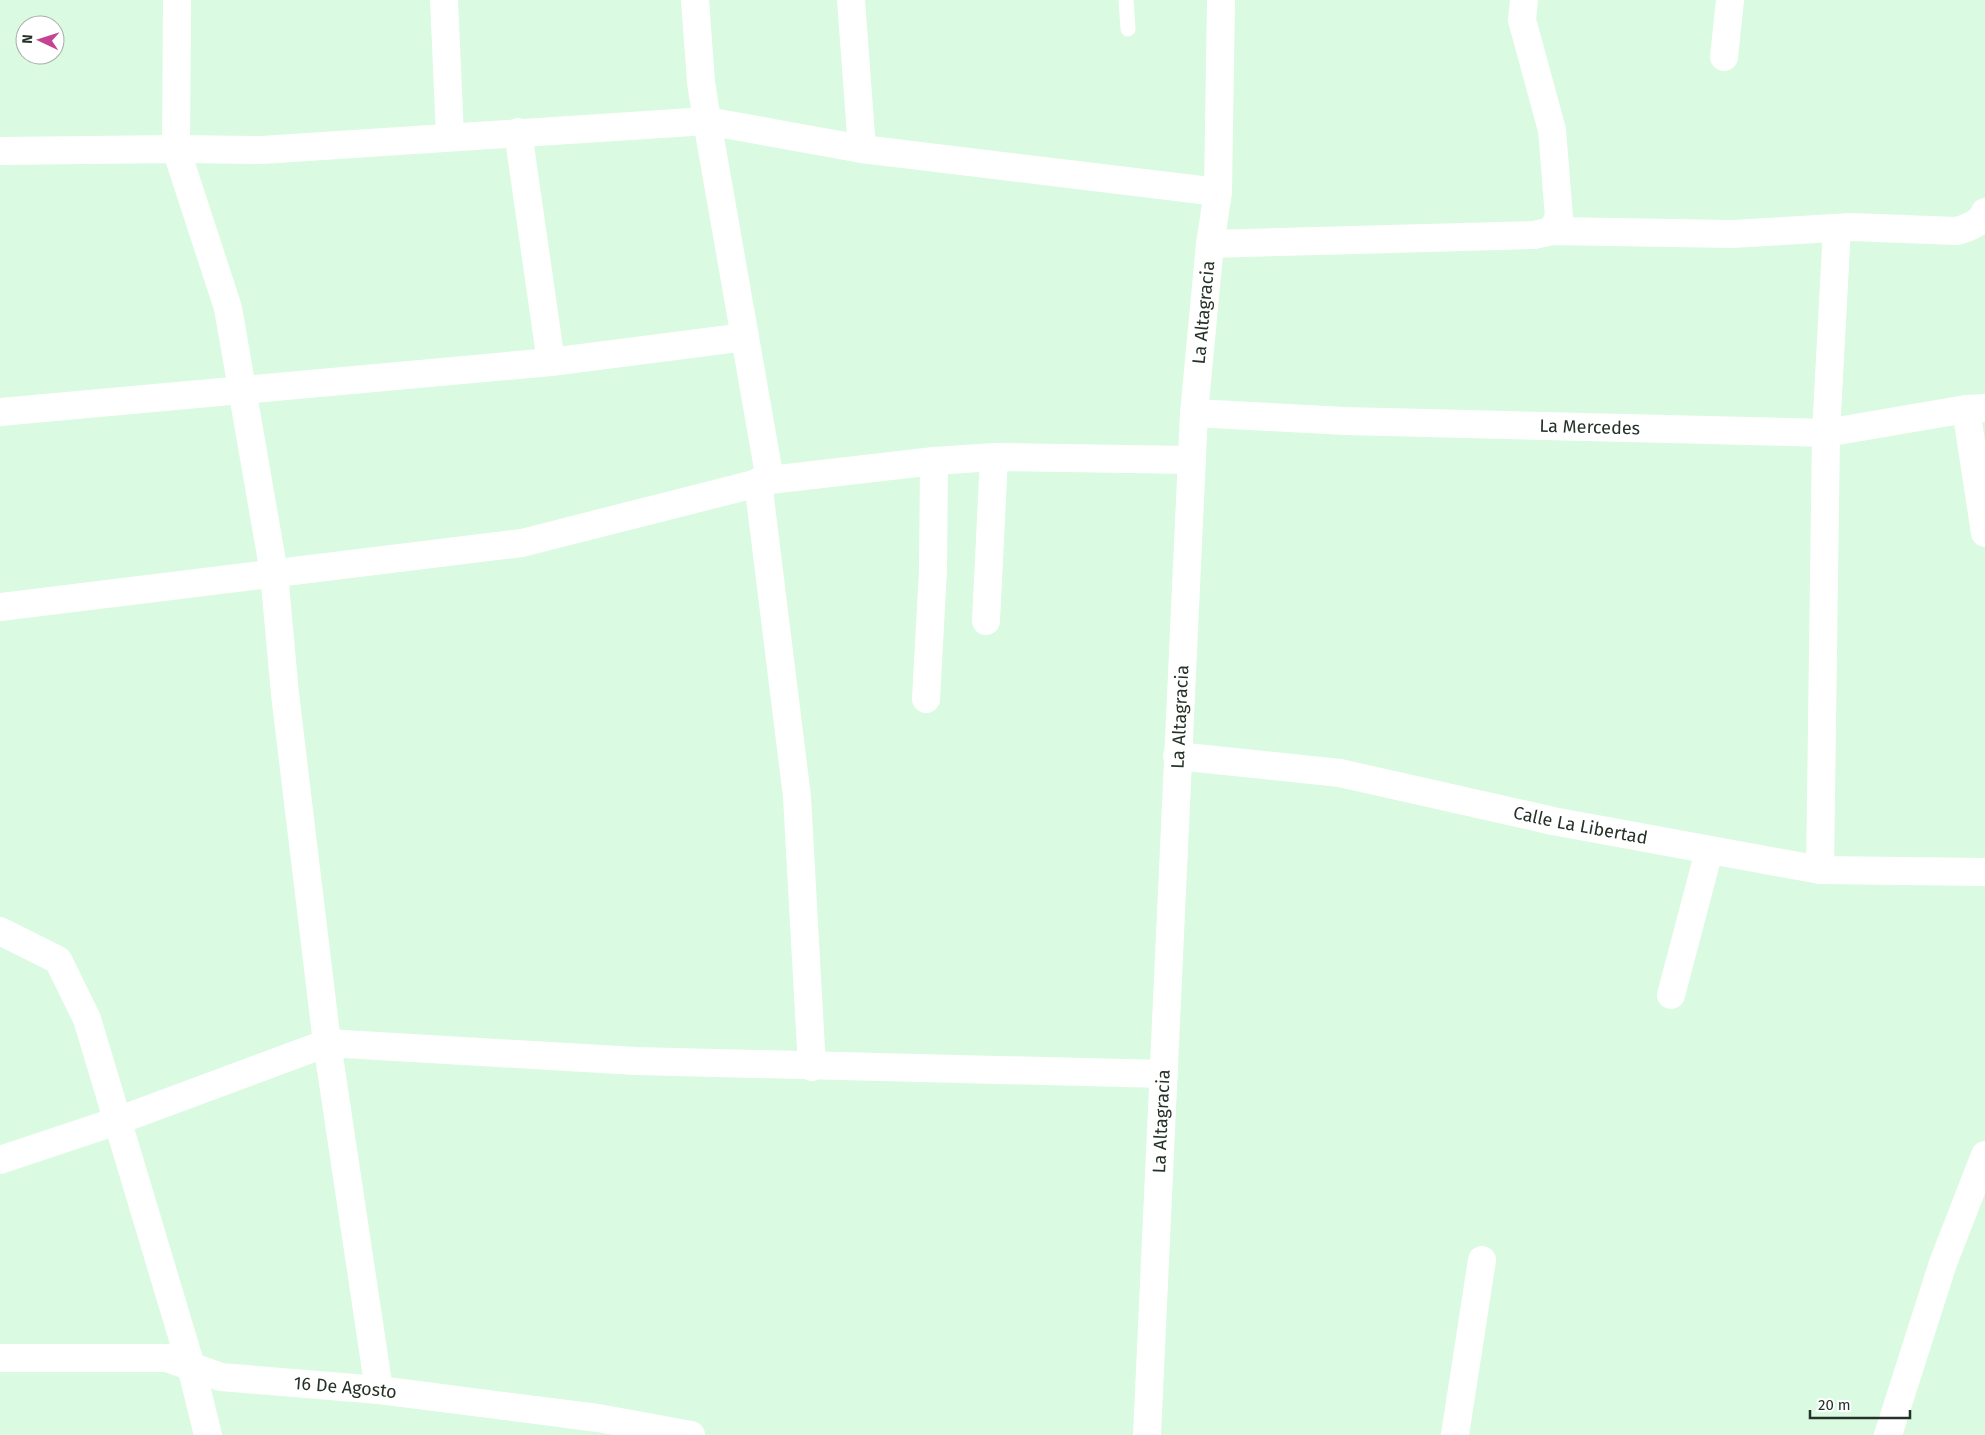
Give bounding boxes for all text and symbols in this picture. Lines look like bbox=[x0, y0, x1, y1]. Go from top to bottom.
north arrow bbox=[15, 15, 65, 65]
text: N bbox=[19, 34, 36, 44]
street label: La Altagracia bbox=[1188, 260, 1219, 365]
street label: La Mercedes bbox=[1539, 415, 1640, 439]
street label: La Altagracia bbox=[1167, 664, 1193, 769]
street label: Calle La Libertad bbox=[1511, 801, 1649, 849]
street label: La Altagracia bbox=[1148, 1069, 1175, 1174]
street label: 16 De Agosto bbox=[293, 1372, 398, 1403]
scale bar bbox=[1810, 1388, 1910, 1420]
text: 20 m bbox=[1818, 1396, 1851, 1414]

